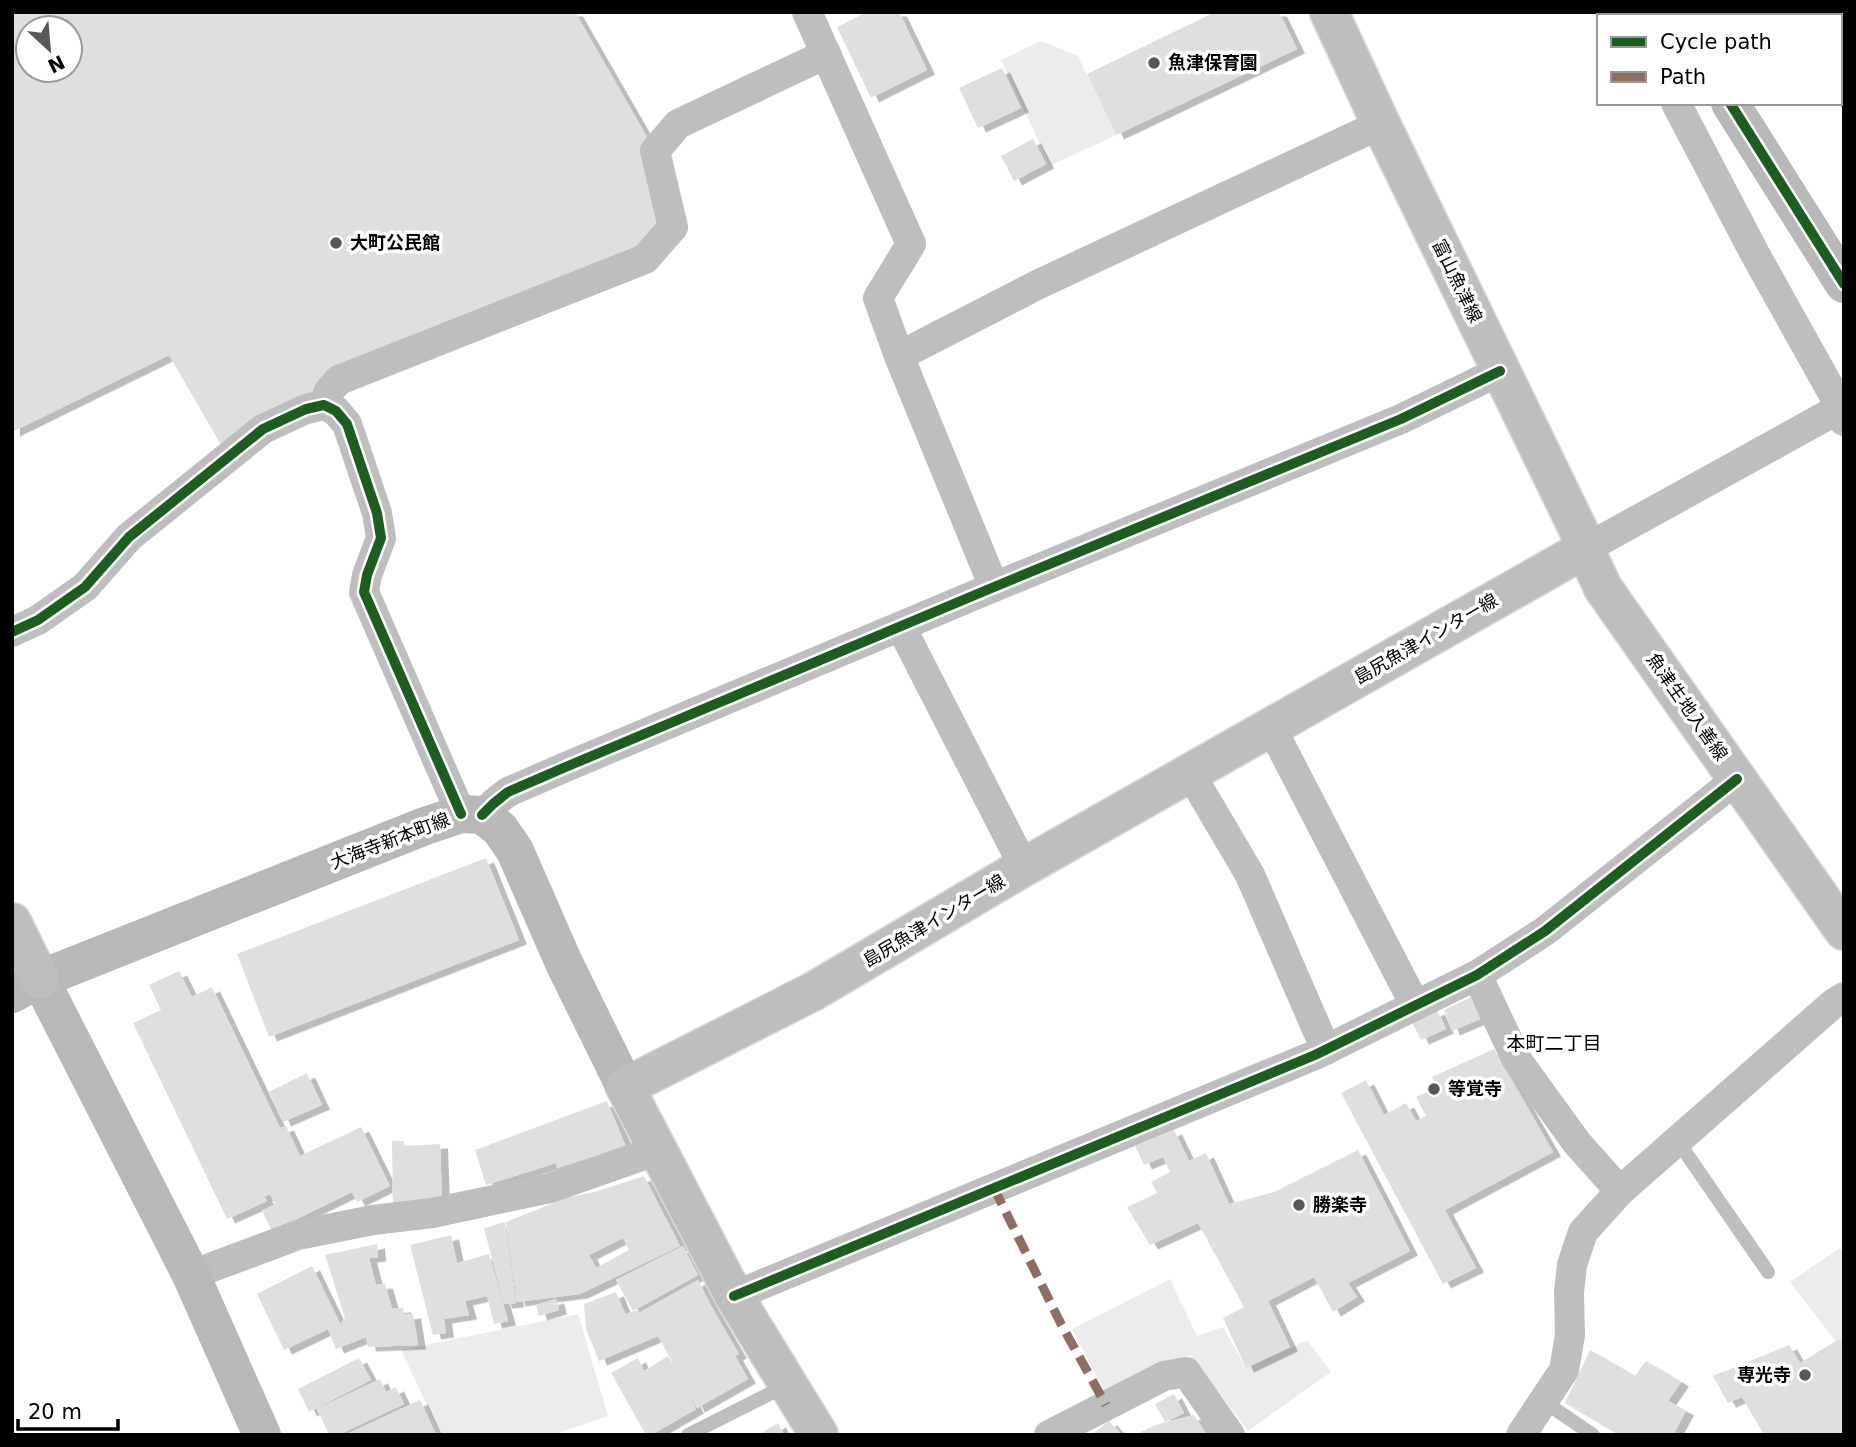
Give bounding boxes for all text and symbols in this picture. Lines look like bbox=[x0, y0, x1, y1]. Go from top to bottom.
north arrow bbox=[14, 14, 84, 84]
legend bbox=[1597, 14, 1842, 105]
text: Cycle path bbox=[1660, 30, 1772, 54]
text: N bbox=[44, 51, 68, 78]
place label: 魚津保育園 bbox=[1168, 52, 1258, 73]
marker: 魚津保育園 bbox=[1146, 55, 1162, 71]
text: Path bbox=[1660, 65, 1706, 89]
place label: 大町公民館 bbox=[350, 232, 440, 253]
marker: 大町公民館 bbox=[328, 235, 344, 251]
street label: 富山魚津線 bbox=[1428, 236, 1487, 326]
street label: 島尻魚津インター線 bbox=[1350, 589, 1501, 688]
street label: 魚津生地入善線 bbox=[1643, 649, 1732, 764]
street label: 大海寺新本町線 bbox=[327, 808, 452, 873]
street label: 島尻魚津インター線 bbox=[859, 870, 1009, 971]
district label: 本町二丁目 bbox=[1506, 1032, 1602, 1054]
place label: 等覚寺 bbox=[1448, 1078, 1502, 1099]
marker: 等覚寺 bbox=[1426, 1081, 1442, 1097]
place label: 勝楽寺 bbox=[1313, 1194, 1367, 1215]
marker: 勝楽寺 bbox=[1291, 1197, 1307, 1213]
place label: 専光寺 bbox=[1737, 1364, 1791, 1385]
marker: 専光寺 bbox=[1797, 1367, 1813, 1383]
scale bar bbox=[18, 1388, 117, 1432]
text: 20 m bbox=[28, 1400, 82, 1424]

